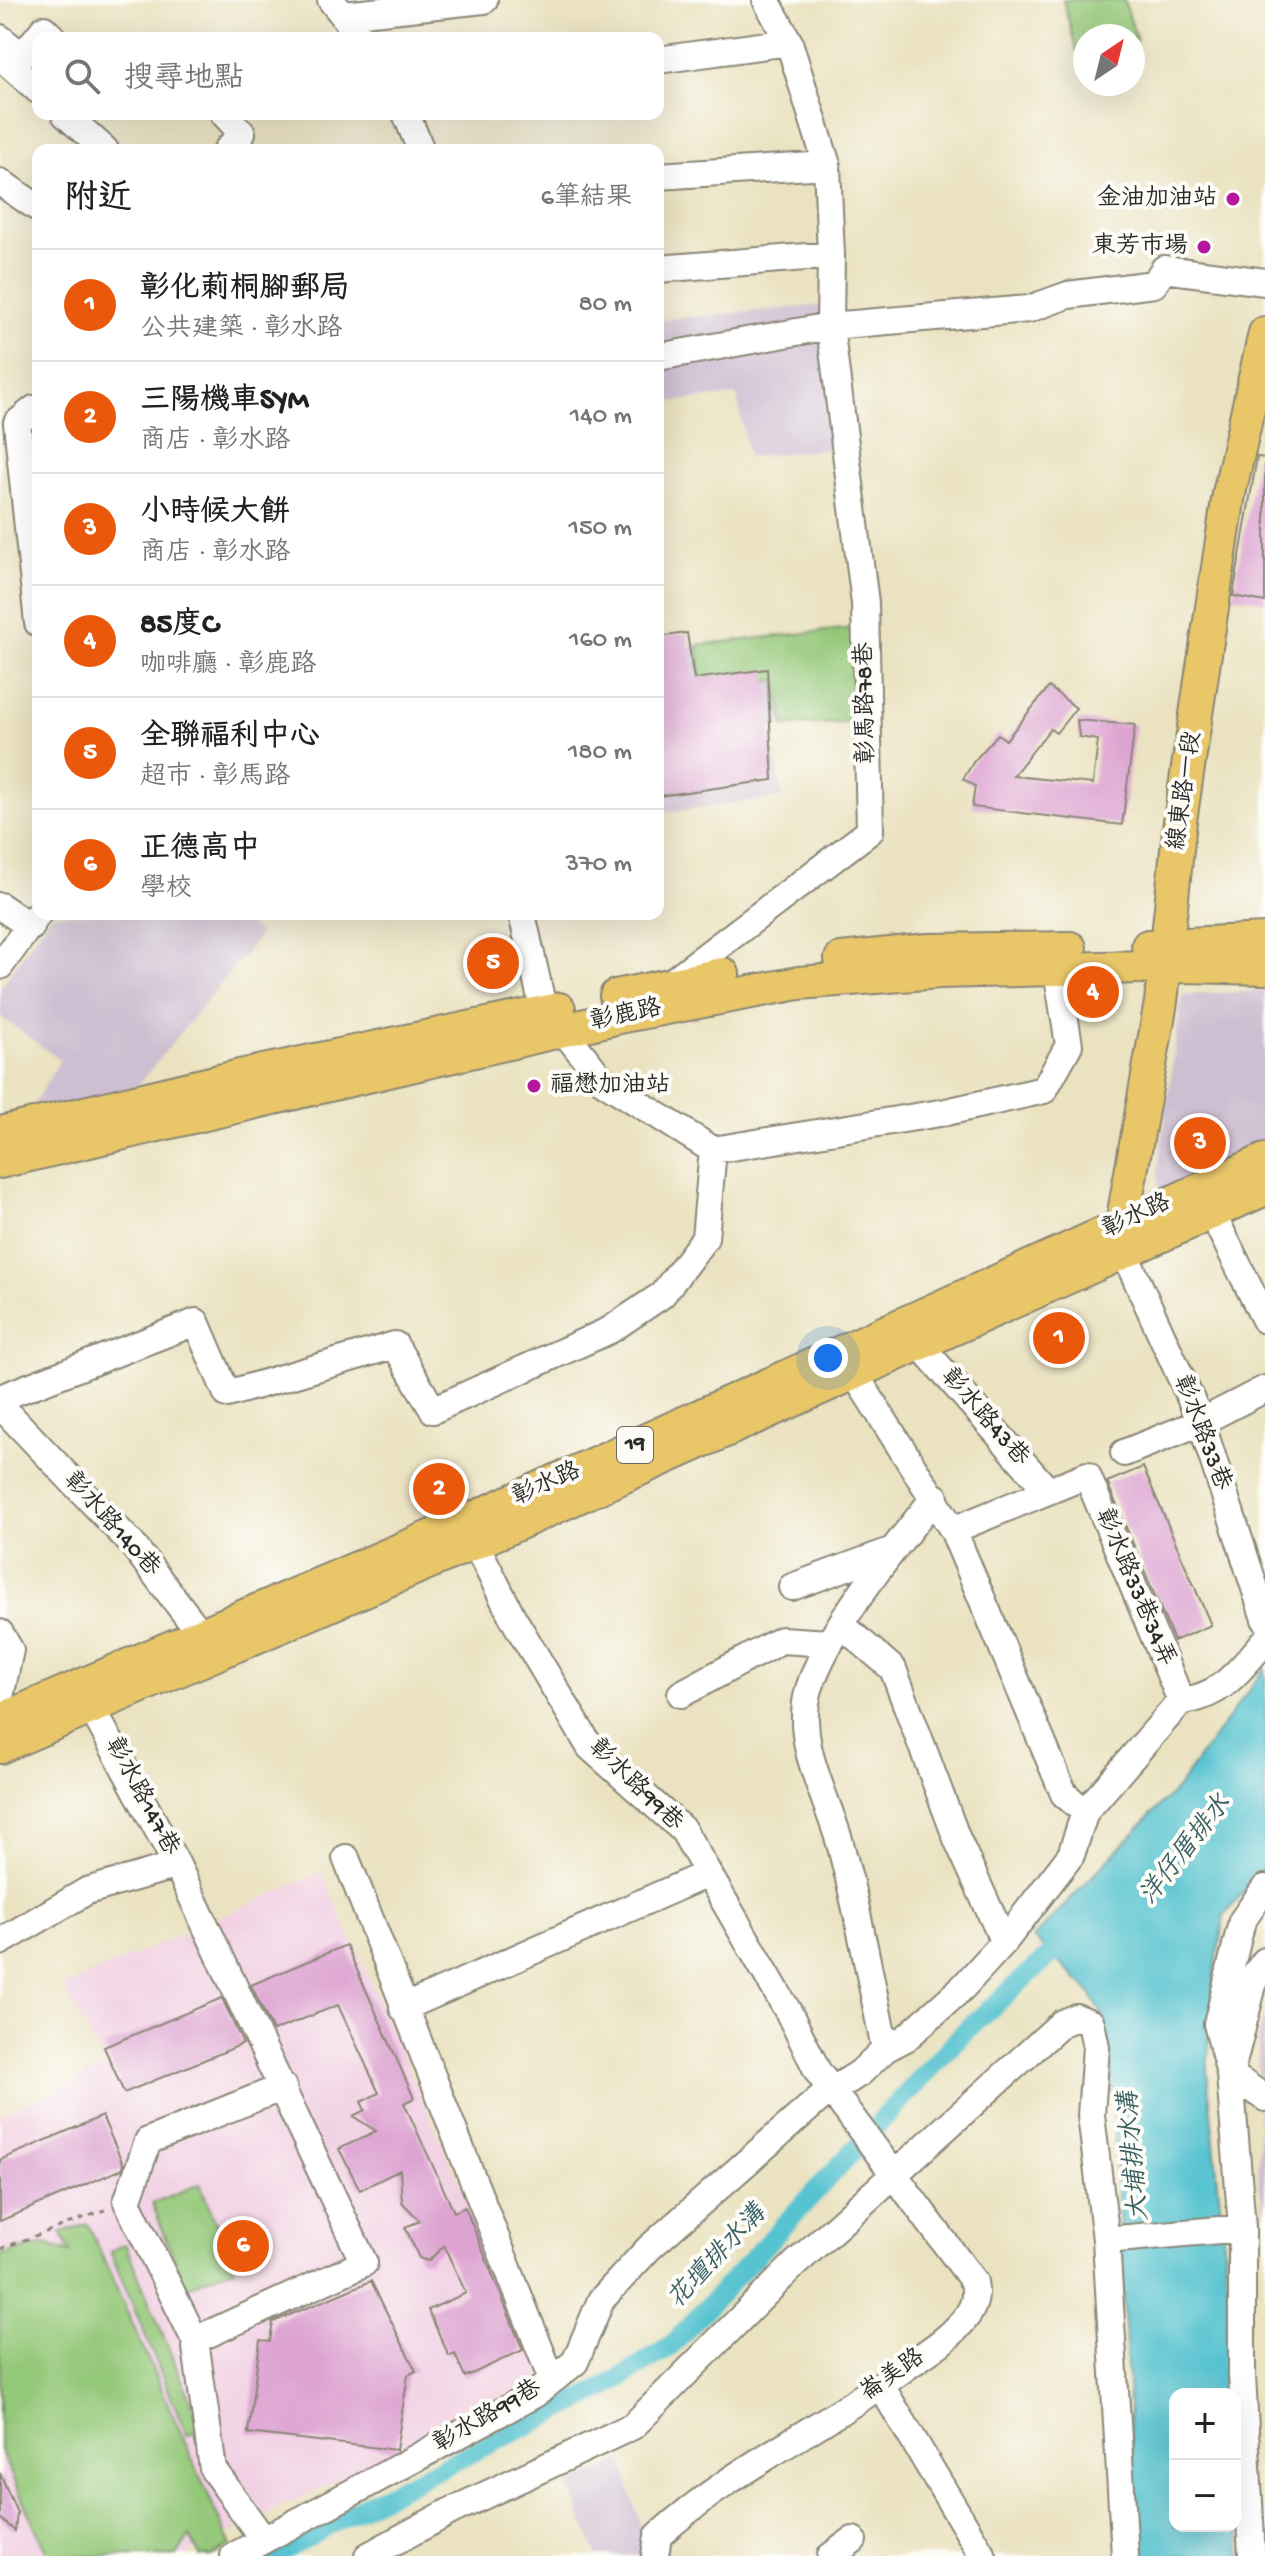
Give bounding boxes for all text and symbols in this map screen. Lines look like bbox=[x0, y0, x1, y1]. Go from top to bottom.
north arrow bbox=[1073, 24, 1145, 96]
search box bbox=[32, 32, 664, 120]
icon: search bbox=[60, 54, 104, 98]
text: 搜尋地點 bbox=[124, 63, 244, 98]
text: 附近 bbox=[64, 181, 132, 221]
text: 6筆結果 bbox=[541, 184, 632, 215]
place label: 金油加油站 bbox=[1097, 184, 1217, 214]
marker: 金油加油站 bbox=[1224, 190, 1242, 208]
place label: 東芳市場 bbox=[1092, 232, 1188, 262]
marker: 東芳市場 bbox=[1195, 238, 1213, 256]
text: 彰化莿桐腳郵局 bbox=[140, 273, 350, 308]
text: 1 bbox=[85, 290, 95, 321]
text: 80 m bbox=[578, 290, 632, 321]
text: 公共建築 · 彰水路 bbox=[140, 315, 342, 346]
text: 三陽機車SYM bbox=[140, 385, 309, 420]
text: 2 bbox=[84, 402, 96, 433]
text: 140 m bbox=[570, 402, 632, 433]
text: 商店 · 彰水路 bbox=[140, 427, 290, 458]
text: 小時候大餅 bbox=[140, 497, 290, 532]
text: 3 bbox=[83, 514, 97, 545]
text: 150 m bbox=[568, 514, 632, 545]
text: 商店 · 彰水路 bbox=[140, 539, 290, 570]
text: 85度C bbox=[140, 609, 218, 644]
text: 4 bbox=[84, 626, 96, 657]
text: 160 m bbox=[569, 626, 632, 657]
street label: 彰馬路78巷 bbox=[849, 642, 883, 764]
text: 咖啡廳 · 彰鹿路 bbox=[140, 651, 316, 682]
text: 全聯福利中心 bbox=[140, 721, 320, 756]
street label: 線東路一段 bbox=[1161, 729, 1209, 852]
text: 5 bbox=[83, 738, 97, 769]
text: 180 m bbox=[568, 738, 632, 769]
text: 超市 · 彰馬路 bbox=[140, 763, 290, 794]
text: 正德高中 bbox=[140, 833, 260, 868]
text: 6 bbox=[83, 850, 97, 881]
text: 370 m bbox=[566, 850, 632, 881]
text: 學校 bbox=[140, 875, 192, 906]
pin: 5 bbox=[467, 933, 519, 993]
pin: 4 bbox=[1067, 962, 1119, 1022]
street label: 彰鹿路 bbox=[587, 992, 664, 1038]
place label: 福懋加油站 bbox=[550, 1071, 670, 1101]
marker: 福懋加油站 bbox=[525, 1077, 543, 1095]
pin: 3 bbox=[1174, 1113, 1226, 1173]
street label: 彰水路 bbox=[1097, 1187, 1176, 1245]
pin: 1 bbox=[1033, 1308, 1085, 1368]
your location bbox=[808, 1338, 848, 1378]
street label: 彰水路43巷 bbox=[934, 1362, 1036, 1473]
street label: 彰水路33巷 bbox=[1166, 1371, 1238, 1495]
road number: 19 bbox=[617, 1427, 653, 1463]
street label: 彰水路 bbox=[507, 1455, 586, 1513]
pin: 2 bbox=[413, 1459, 465, 1519]
street label: 彰水路140巷 bbox=[57, 1465, 167, 1583]
street label: 彰水路33巷34弄 bbox=[1088, 1504, 1182, 1671]
street label: 彰水路147巷 bbox=[98, 1732, 186, 1861]
street label: 彰水路99巷 bbox=[582, 1732, 690, 1838]
water label: 洋仔厝排水 bbox=[1134, 1789, 1240, 1912]
water label: 大埔排水溝 bbox=[1113, 2088, 1157, 2222]
water label: 花壇排水溝 bbox=[661, 2197, 775, 2316]
pin: 6 bbox=[217, 2216, 269, 2276]
street label: 崙美路 bbox=[854, 2342, 931, 2409]
street label: 彰水路99巷 bbox=[428, 2373, 547, 2460]
map controls bbox=[1169, 2388, 1241, 2532]
button: + bbox=[1169, 2388, 1241, 2460]
button: − bbox=[1169, 2460, 1241, 2532]

